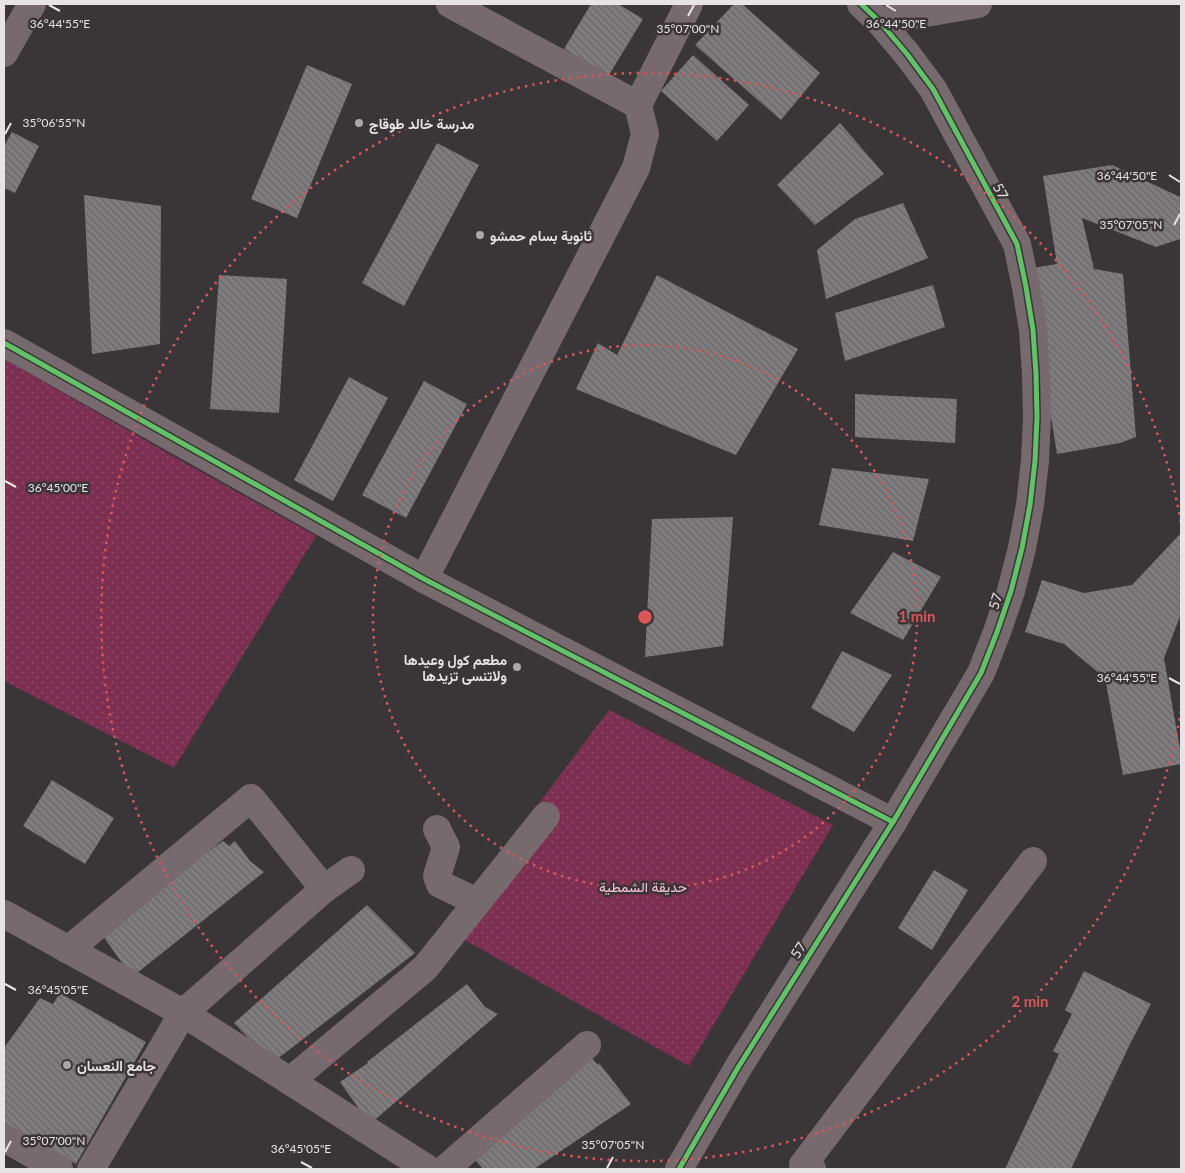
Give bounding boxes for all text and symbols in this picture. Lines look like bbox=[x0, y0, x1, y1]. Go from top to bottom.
text: 36°44'55"E bbox=[30, 16, 90, 31]
text: 36°44'50"E bbox=[866, 16, 926, 31]
text: 35°07'00"N bbox=[657, 21, 719, 36]
text: 35°06'55"N bbox=[23, 115, 85, 130]
place label: مدرسة خالد طوقاج bbox=[369, 115, 475, 134]
marker: مدرسة خالد طوقاج bbox=[353, 117, 365, 129]
text: 36°44'50"E bbox=[1097, 168, 1157, 183]
street label: 57 bbox=[990, 180, 1012, 202]
text: 35°07'05"N bbox=[1100, 217, 1162, 232]
place label: ثانوية بسام حمشو bbox=[490, 227, 592, 245]
marker: ثانوية بسام حمشو bbox=[474, 229, 486, 241]
text: 36°45'00"E bbox=[28, 480, 88, 495]
street label: 57 bbox=[984, 591, 1006, 611]
text: 1 min bbox=[898, 607, 936, 625]
centre of rings bbox=[636, 608, 654, 626]
place label: مطعم كول وعيدها ولاتنسى تزيدها bbox=[404, 651, 507, 685]
marker: مطعم كول وعيدها ولاتنسى تزيدها bbox=[511, 661, 523, 673]
text: 36°44'55"E bbox=[1097, 670, 1157, 685]
park label: حديقة الشمطية bbox=[599, 878, 687, 895]
street label: 57 bbox=[786, 939, 810, 961]
text: 36°45'05"E bbox=[28, 982, 88, 997]
text: 2 min bbox=[1011, 992, 1049, 1010]
place label: جامع النعسان bbox=[77, 1057, 156, 1076]
marker: جامع النعسان bbox=[61, 1059, 73, 1071]
text: 35°07'00"N bbox=[23, 1133, 85, 1148]
text: 35°07'05"N bbox=[582, 1137, 644, 1152]
text: 36°45'05"E bbox=[271, 1141, 331, 1156]

